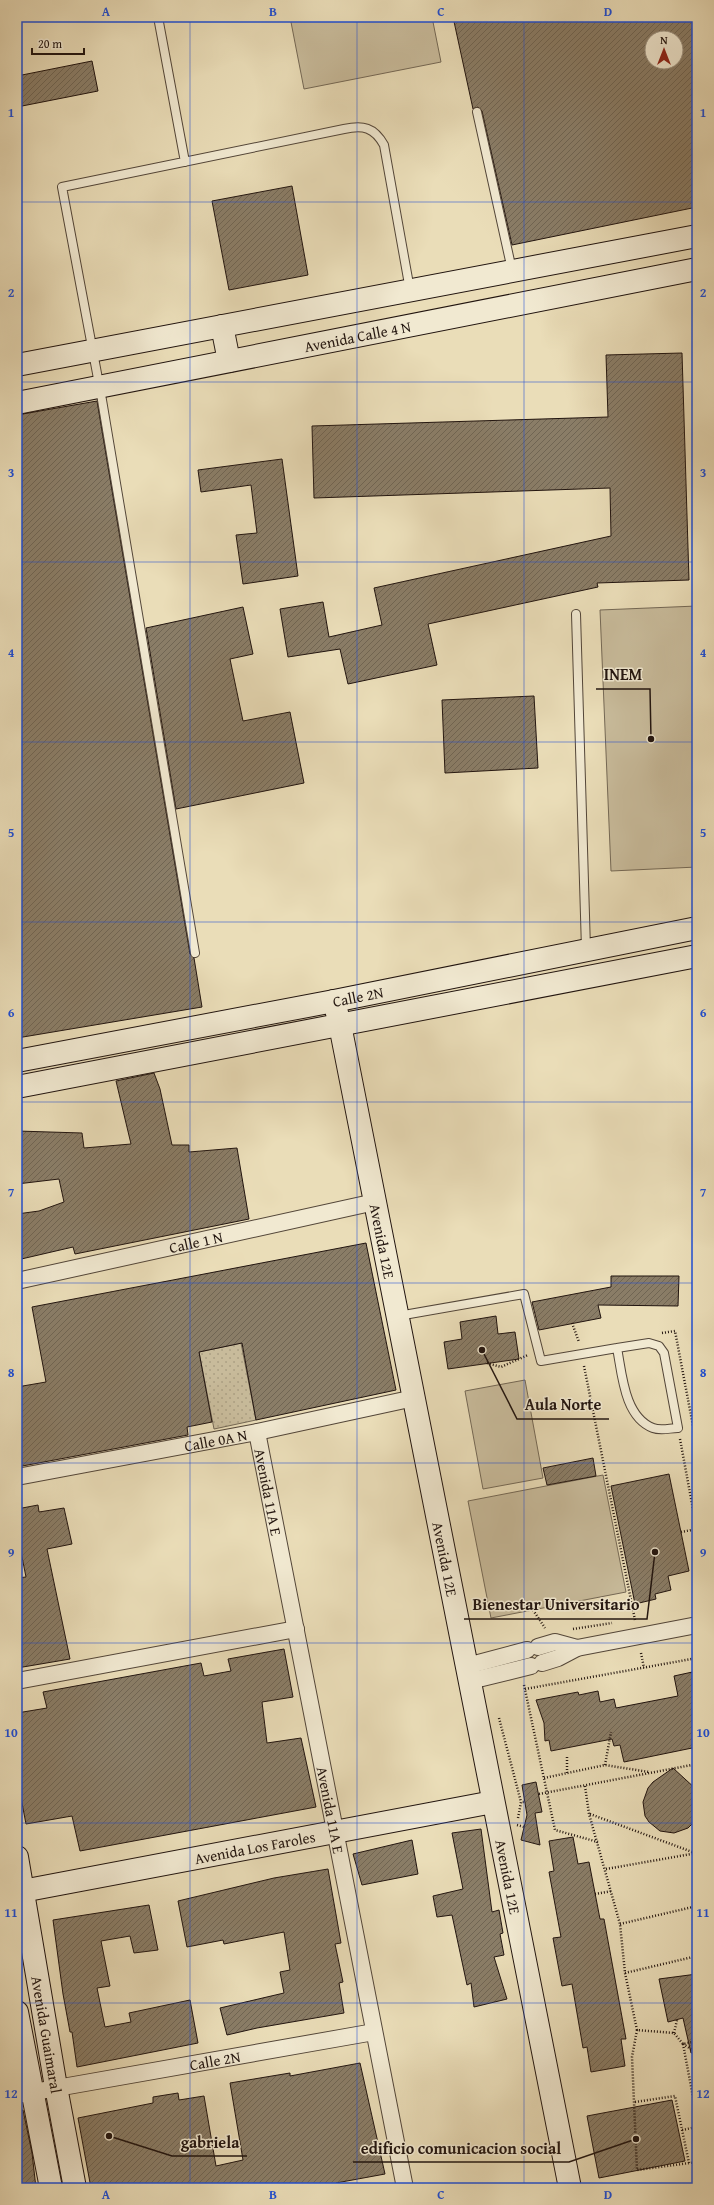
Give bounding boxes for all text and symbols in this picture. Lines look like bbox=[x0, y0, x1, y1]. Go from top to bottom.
text: A bbox=[102, 2, 111, 21]
text: B bbox=[269, 2, 277, 21]
text: C bbox=[437, 2, 445, 21]
text: D bbox=[604, 2, 612, 21]
scale bar bbox=[32, 30, 84, 56]
north arrow bbox=[644, 30, 684, 70]
text: N bbox=[660, 32, 668, 48]
text: 20 m bbox=[38, 35, 62, 52]
text: 1 bbox=[8, 103, 14, 122]
text: 1 bbox=[700, 103, 706, 122]
text: 2 bbox=[8, 283, 15, 302]
text: 2 bbox=[700, 283, 707, 302]
street label: Avenida Calle 4 N bbox=[302, 315, 413, 357]
text: 3 bbox=[8, 463, 14, 482]
text: 3 bbox=[700, 463, 706, 482]
text: 4 bbox=[8, 643, 15, 662]
text: 4 bbox=[700, 643, 707, 662]
callout: INEM bbox=[596, 661, 650, 689]
text: INEM bbox=[604, 662, 642, 686]
text: 5 bbox=[8, 823, 15, 842]
text: 5 bbox=[700, 823, 707, 842]
street label: Calle 2N bbox=[331, 981, 385, 1012]
text: 6 bbox=[8, 1003, 15, 1022]
text: 6 bbox=[700, 1003, 707, 1022]
text: 7 bbox=[8, 1183, 15, 1202]
text: 7 bbox=[700, 1183, 707, 1202]
street label: Avenida 12E bbox=[365, 1202, 400, 1281]
street label: Calle 1 N bbox=[167, 1225, 225, 1258]
text: 8 bbox=[8, 1363, 15, 1382]
text: 8 bbox=[700, 1363, 707, 1382]
callout: Aula Norte bbox=[517, 1391, 609, 1419]
text: Aula Norte bbox=[525, 1392, 601, 1416]
street label: Calle 0A N bbox=[182, 1424, 249, 1456]
street label: Avenida 11A E bbox=[250, 1447, 288, 1538]
street label: Avenida 12E bbox=[428, 1520, 463, 1598]
text: 9 bbox=[8, 1543, 15, 1562]
text: 9 bbox=[700, 1543, 707, 1562]
callout: Bienestar Universitario bbox=[464, 1591, 647, 1619]
text: Bienestar Universitario bbox=[472, 1592, 640, 1616]
text: 10 bbox=[4, 1723, 18, 1742]
text: 10 bbox=[696, 1723, 710, 1742]
street label: Avenida 11A E bbox=[312, 1765, 350, 1855]
street label: Avenida Los Faroles bbox=[193, 1825, 317, 1869]
street label: Avenida 12E bbox=[491, 1838, 526, 1916]
text: 11 bbox=[4, 1903, 18, 1922]
text: 11 bbox=[696, 1903, 710, 1922]
street label: Avenida Guaimaral bbox=[27, 1974, 67, 2095]
street label: Calle 2N bbox=[188, 2045, 242, 2075]
text: 12 bbox=[4, 2084, 18, 2103]
text: 12 bbox=[696, 2084, 710, 2103]
callout: gabriela bbox=[172, 2128, 247, 2156]
text: gabriela bbox=[181, 2130, 240, 2154]
callout: edificio comunicacion social bbox=[353, 2134, 569, 2162]
text: edificio comunicacion social bbox=[361, 2136, 561, 2160]
text: A bbox=[102, 2185, 111, 2204]
text: B bbox=[269, 2185, 277, 2204]
text: C bbox=[437, 2185, 445, 2204]
text: D bbox=[604, 2185, 612, 2204]

